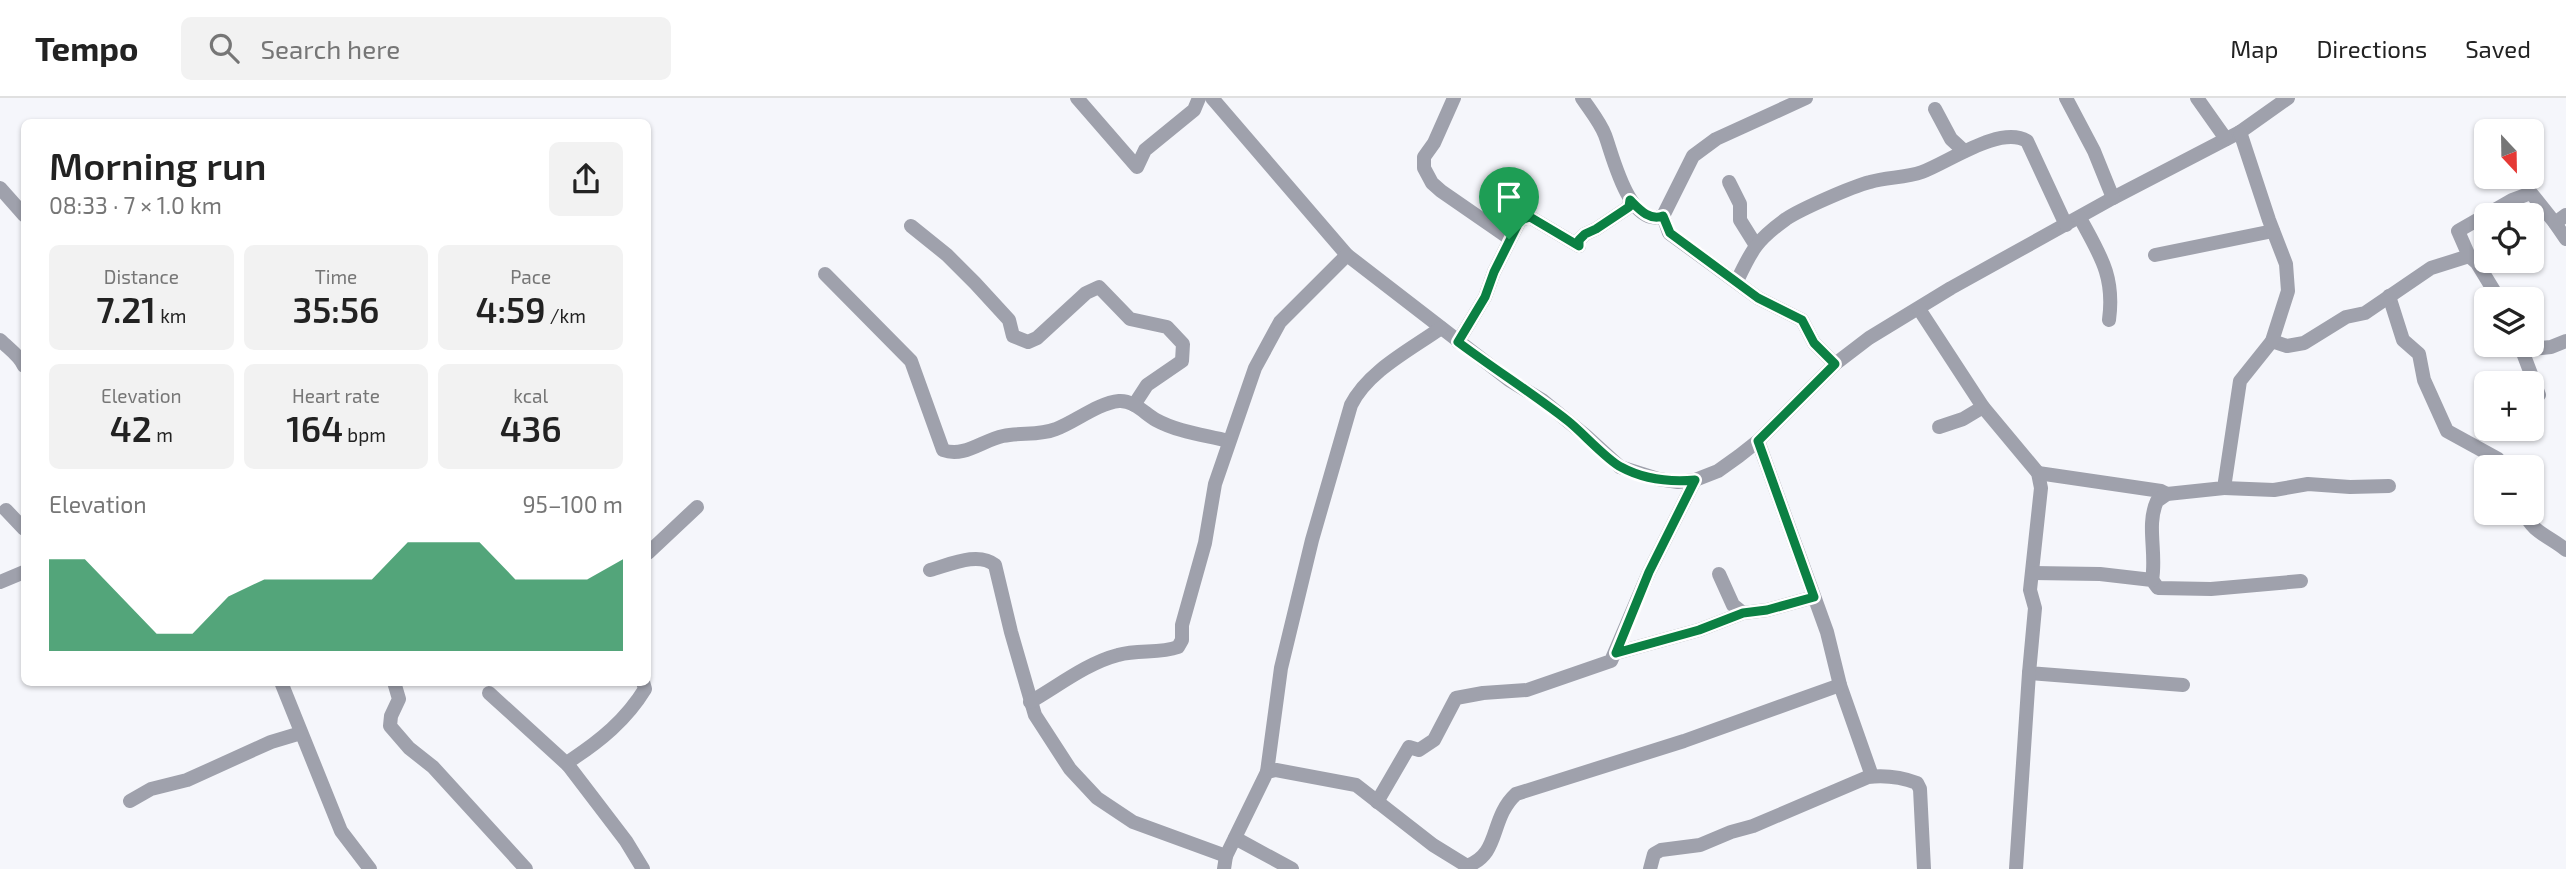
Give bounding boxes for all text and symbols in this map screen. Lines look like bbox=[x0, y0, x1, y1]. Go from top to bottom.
search box bbox=[181, 17, 671, 80]
text: Tempo bbox=[35, 28, 139, 68]
icon: search bbox=[205, 29, 243, 67]
text: Search here bbox=[261, 33, 400, 64]
text: Map bbox=[2230, 34, 2278, 63]
text: Directions bbox=[2316, 34, 2427, 63]
text: Saved bbox=[2465, 34, 2531, 63]
north arrow bbox=[2474, 119, 2544, 189]
map controls bbox=[2474, 119, 2544, 525]
text: Morning run bbox=[49, 142, 267, 188]
button: share bbox=[549, 142, 623, 216]
pin bbox=[1479, 167, 1539, 239]
icon: arrive bbox=[1490, 178, 1528, 216]
text: 08:33 · 7 × 1.0 km bbox=[49, 191, 222, 219]
button: locate bbox=[2474, 203, 2544, 273]
text: Distance bbox=[104, 265, 179, 288]
text: Time bbox=[315, 265, 357, 288]
text: Pace bbox=[510, 265, 551, 288]
button: layers bbox=[2474, 287, 2544, 357]
text: 7.21 bbox=[96, 288, 156, 330]
text: 35:56 bbox=[293, 288, 379, 330]
text: 4:59 bbox=[475, 288, 546, 330]
text: km bbox=[156, 304, 186, 327]
text: /km bbox=[546, 304, 586, 327]
button: + bbox=[2474, 371, 2544, 441]
text: Elevation bbox=[101, 384, 182, 407]
text: Heart rate bbox=[292, 384, 380, 407]
text: kcal bbox=[513, 384, 548, 407]
text: 42 bbox=[110, 407, 152, 449]
text: 164 bbox=[286, 407, 343, 449]
text: 436 bbox=[500, 407, 562, 449]
text: m bbox=[152, 423, 173, 446]
text: bpm bbox=[343, 423, 386, 446]
button: − bbox=[2474, 455, 2544, 525]
text: Elevation bbox=[49, 490, 147, 518]
text: 95–100 m bbox=[522, 490, 623, 518]

